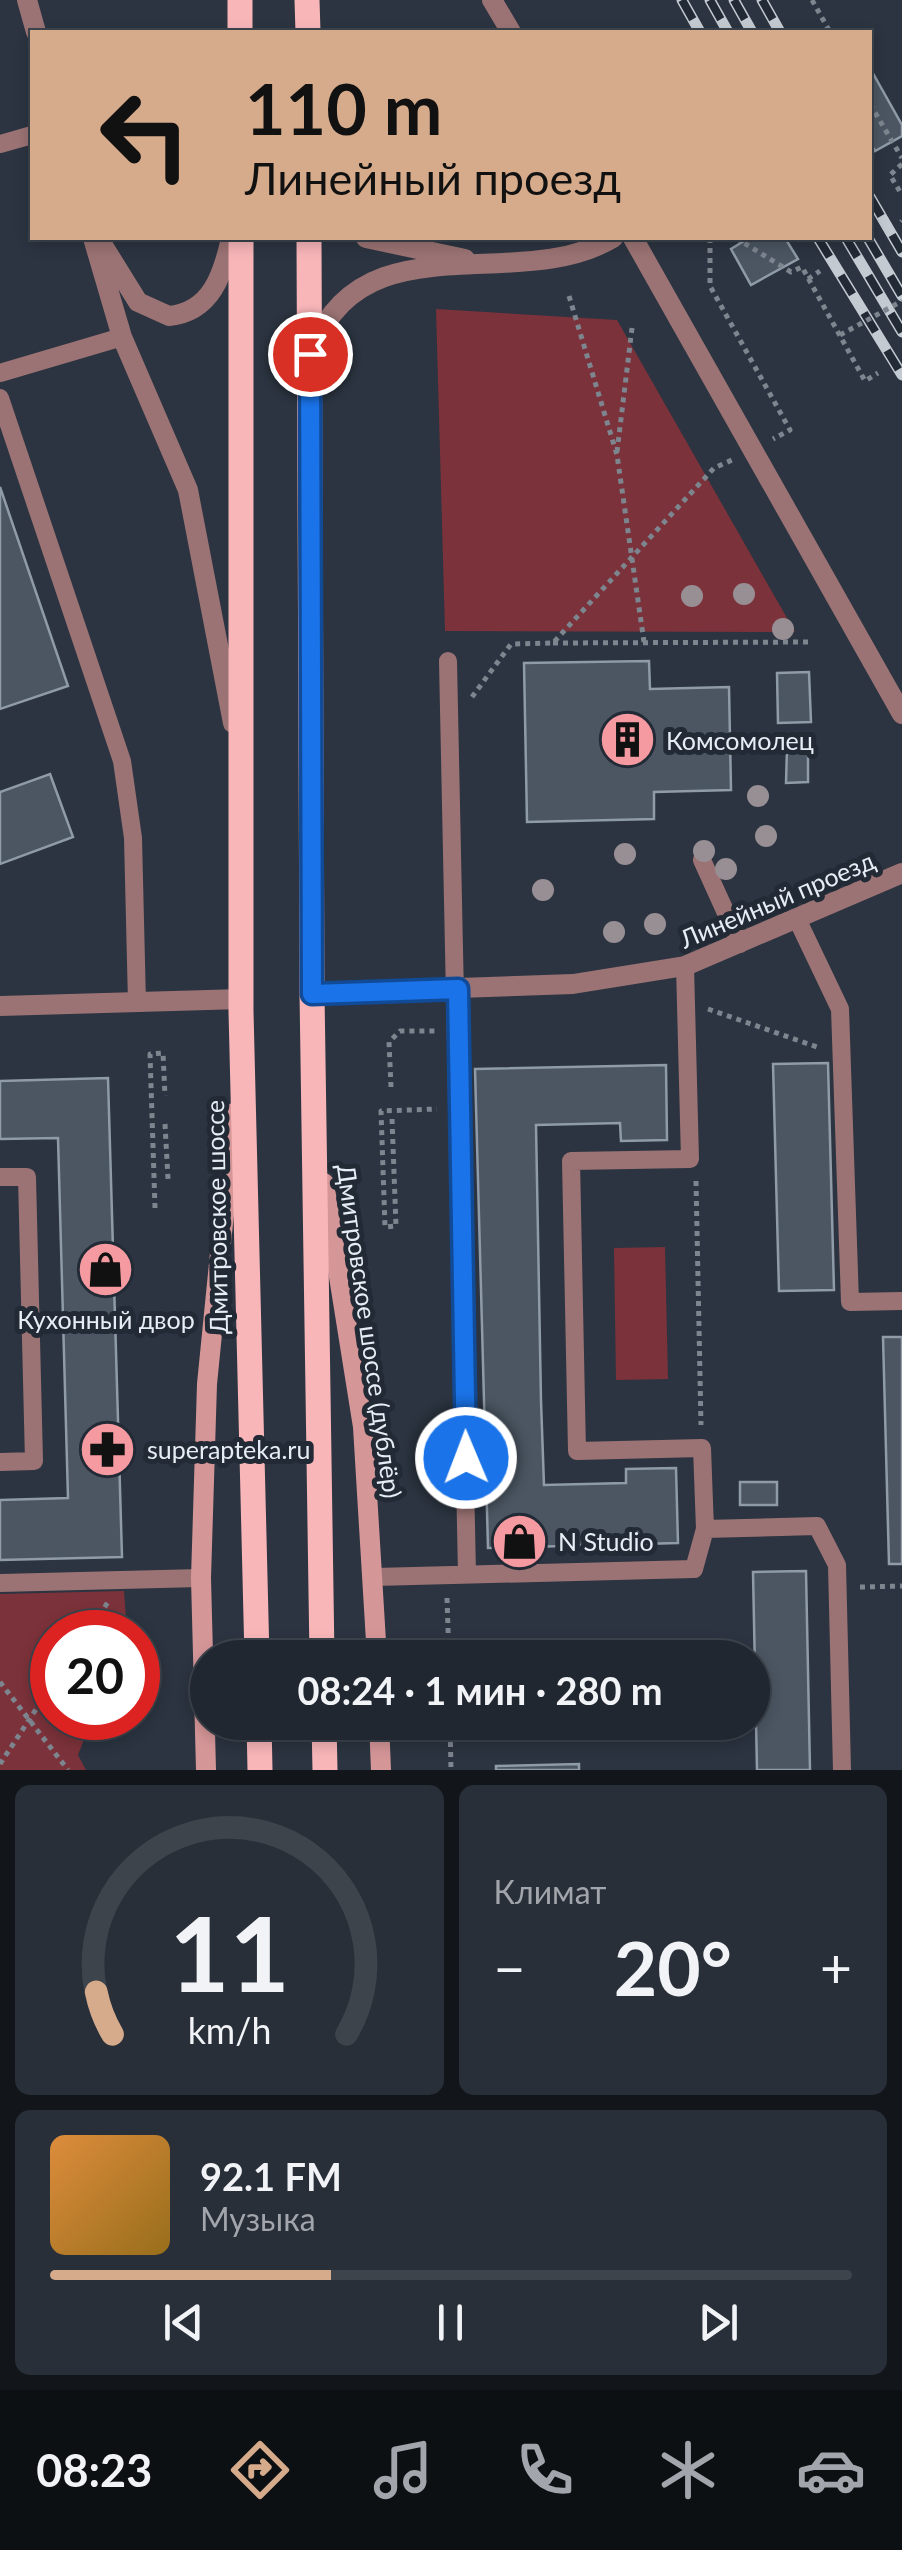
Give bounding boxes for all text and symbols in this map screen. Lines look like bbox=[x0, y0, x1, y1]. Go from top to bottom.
text: 110 m bbox=[245, 66, 442, 150]
icon: left bbox=[80, 70, 210, 200]
text: Линейный проезд bbox=[245, 151, 621, 205]
pin bbox=[268, 312, 353, 397]
icon: arrive bbox=[283, 327, 338, 382]
building icon: Комсомолец bbox=[597, 710, 657, 770]
place label: Комсомолец bbox=[666, 725, 814, 755]
street label: Линейный проезд bbox=[674, 844, 879, 954]
street label: Дмитровское шоссе bbox=[199, 1100, 233, 1334]
street label: Дмитровское шоссе (дублёр) bbox=[332, 1162, 408, 1500]
shop icon: Кухонный двор bbox=[76, 1240, 136, 1300]
place label: Кухонный двор bbox=[17, 1304, 195, 1334]
position arrow bbox=[414, 1406, 518, 1510]
pharmacy icon: superapteka.ru bbox=[78, 1419, 138, 1479]
place label: superapteka.ru bbox=[147, 1434, 310, 1464]
shop icon: N Studio bbox=[489, 1511, 549, 1571]
place label: N Studio bbox=[558, 1526, 654, 1556]
speed limit sign: 20 bbox=[30, 1610, 160, 1740]
text: 08:24 · 1 мин · 280 m bbox=[297, 1667, 663, 1713]
text: Климат bbox=[494, 1872, 606, 1911]
text: 11 bbox=[169, 1889, 290, 2014]
text: 20° bbox=[614, 1922, 732, 2012]
text: − bbox=[494, 1934, 525, 2000]
text: + bbox=[820, 1934, 852, 2000]
text: km/h bbox=[187, 2009, 271, 2052]
text: 92.1 FM bbox=[200, 2153, 342, 2199]
text: Музыка bbox=[200, 2199, 316, 2238]
icon: previous bbox=[156, 2295, 211, 2350]
icon: pause bbox=[423, 2295, 478, 2350]
icon: next bbox=[691, 2295, 746, 2350]
icon: directions bbox=[225, 2435, 295, 2505]
icon: music bbox=[368, 2435, 438, 2505]
icon: phone bbox=[510, 2435, 580, 2505]
icon: climate bbox=[653, 2435, 723, 2505]
icon: car bbox=[796, 2435, 866, 2505]
text: 08:23 bbox=[36, 2443, 152, 2497]

